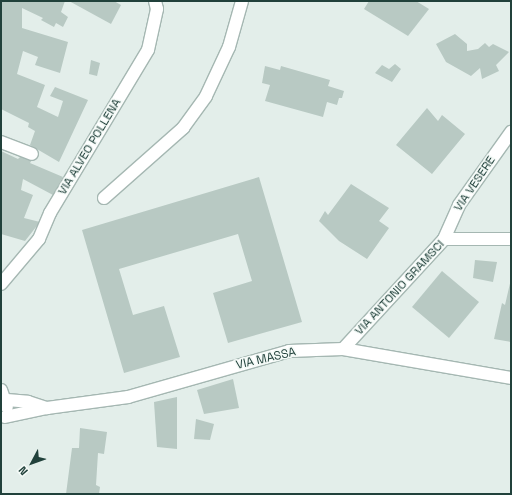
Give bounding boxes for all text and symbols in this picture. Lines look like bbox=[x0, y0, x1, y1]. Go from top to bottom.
street label: VIA ALVEO POLLENA bbox=[55, 96, 125, 198]
street label: VIA VESERE bbox=[451, 154, 499, 214]
street label: VIA ANTONIO GRAMSCI bbox=[352, 238, 448, 338]
street label: VIA MASSA bbox=[235, 345, 297, 373]
north arrow bbox=[12, 443, 52, 483]
text: N bbox=[15, 463, 31, 478]

